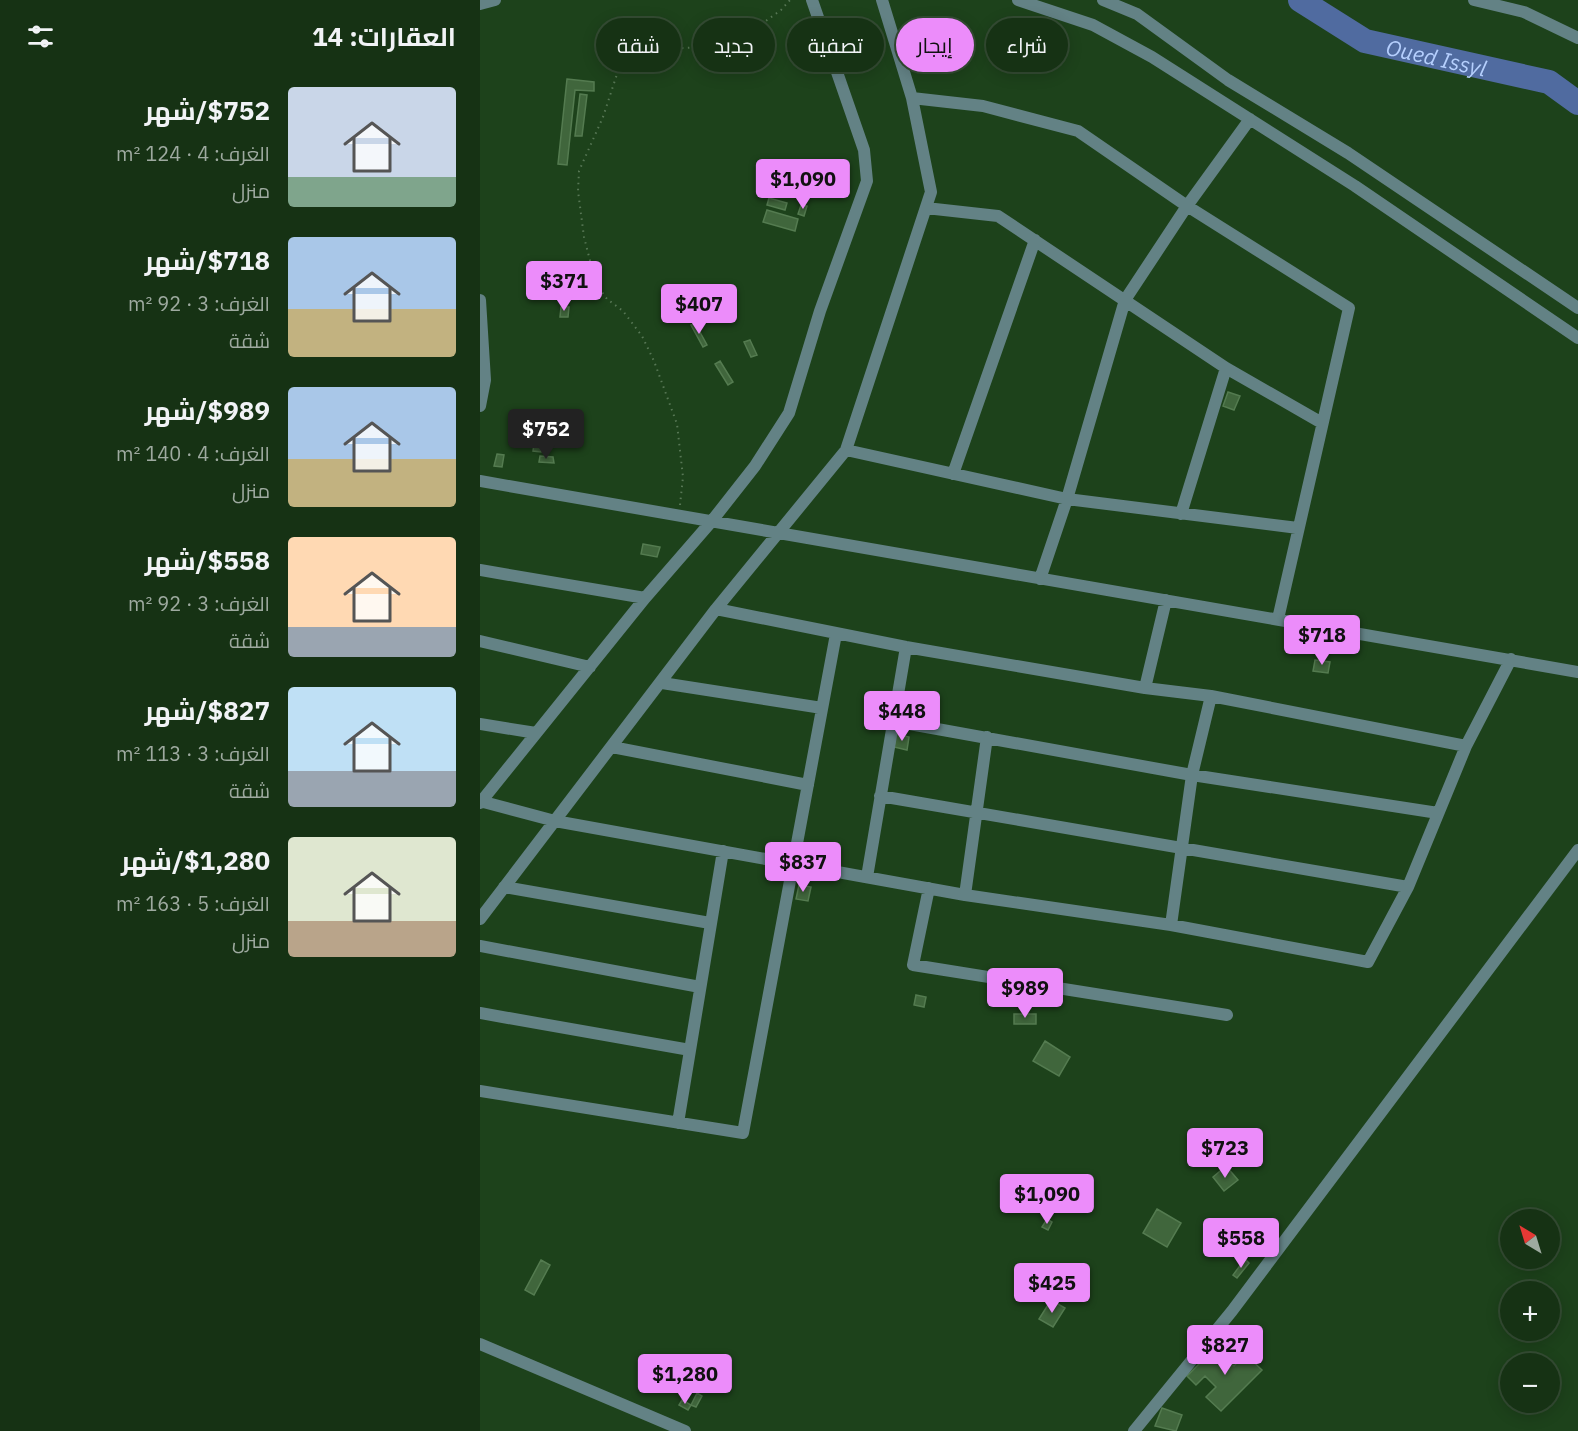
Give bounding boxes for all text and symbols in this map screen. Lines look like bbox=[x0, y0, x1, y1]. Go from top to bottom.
chip: شقة bbox=[596, 18, 681, 72]
chip: جديد bbox=[693, 18, 775, 72]
chip: تصفية bbox=[787, 18, 884, 72]
chip: إيجار bbox=[896, 18, 974, 72]
chip: شراء bbox=[986, 18, 1068, 72]
text: العقارات: 14 bbox=[312, 19, 456, 53]
icon: filters bbox=[24, 20, 57, 53]
water label: Oued Issyl bbox=[1384, 32, 1489, 82]
text: $752/شهر bbox=[145, 93, 270, 127]
icon: home bbox=[336, 111, 408, 183]
text: الغرف: 4 · 124 m² bbox=[116, 140, 270, 167]
pin: $1,090 bbox=[754, 159, 852, 210]
text: $1,090 bbox=[770, 165, 836, 192]
text: منزل bbox=[232, 177, 270, 204]
text: $718/شهر bbox=[145, 243, 270, 277]
icon: home bbox=[336, 261, 408, 333]
pin: $371 bbox=[528, 261, 600, 312]
text: $371 bbox=[540, 267, 588, 294]
pin: $407 bbox=[663, 284, 735, 335]
text: الغرف: 3 · 92 m² bbox=[128, 290, 270, 317]
text: $407 bbox=[675, 290, 723, 317]
text: شقة bbox=[229, 327, 270, 354]
text: $989/شهر bbox=[145, 393, 270, 427]
pin: $752 bbox=[510, 409, 582, 460]
icon: home bbox=[336, 411, 408, 483]
text: $752 bbox=[522, 415, 570, 442]
text: الغرف: 4 · 140 m² bbox=[116, 440, 270, 467]
text: منزل bbox=[232, 477, 270, 504]
text: $558/شهر bbox=[145, 543, 270, 577]
icon: home bbox=[336, 561, 408, 633]
text: الغرف: 3 · 92 m² bbox=[128, 590, 270, 617]
pin: $718 bbox=[1286, 615, 1358, 666]
text: $718 bbox=[1298, 621, 1346, 648]
text: شقة bbox=[229, 627, 270, 654]
pin: $448 bbox=[866, 691, 938, 742]
text: $827/شهر bbox=[145, 693, 270, 727]
text: $448 bbox=[878, 697, 926, 724]
icon: home bbox=[336, 711, 408, 783]
text: الغرف: 3 · 113 m² bbox=[116, 740, 270, 767]
text: شقة bbox=[229, 777, 270, 804]
pin: $837 bbox=[767, 842, 839, 893]
text: $1,280/شهر bbox=[121, 843, 270, 877]
text: $837 bbox=[779, 848, 827, 875]
icon: home bbox=[336, 861, 408, 933]
text: الغرف: 5 · 163 m² bbox=[116, 890, 270, 917]
text: منزل bbox=[232, 927, 270, 954]
pin: $989 bbox=[989, 968, 1061, 1019]
text: $989 bbox=[1001, 974, 1049, 1001]
pin: $723 bbox=[1189, 1128, 1261, 1179]
text: $723 bbox=[1201, 1134, 1249, 1161]
pin: $1,090 bbox=[998, 1174, 1096, 1225]
text: $1,090 bbox=[1014, 1180, 1080, 1207]
north arrow bbox=[1500, 1209, 1560, 1269]
map controls bbox=[1500, 1209, 1560, 1413]
pin: $558 bbox=[1205, 1218, 1277, 1269]
text: $558 bbox=[1217, 1224, 1265, 1251]
pin: $425 bbox=[1016, 1263, 1088, 1314]
text: $425 bbox=[1028, 1269, 1076, 1296]
button: + bbox=[1500, 1281, 1560, 1341]
pin: $827 bbox=[1189, 1325, 1261, 1376]
text: $827 bbox=[1201, 1331, 1249, 1358]
button: − bbox=[1500, 1353, 1560, 1413]
pin: $1,280 bbox=[636, 1354, 734, 1405]
text: $1,280 bbox=[652, 1360, 718, 1387]

